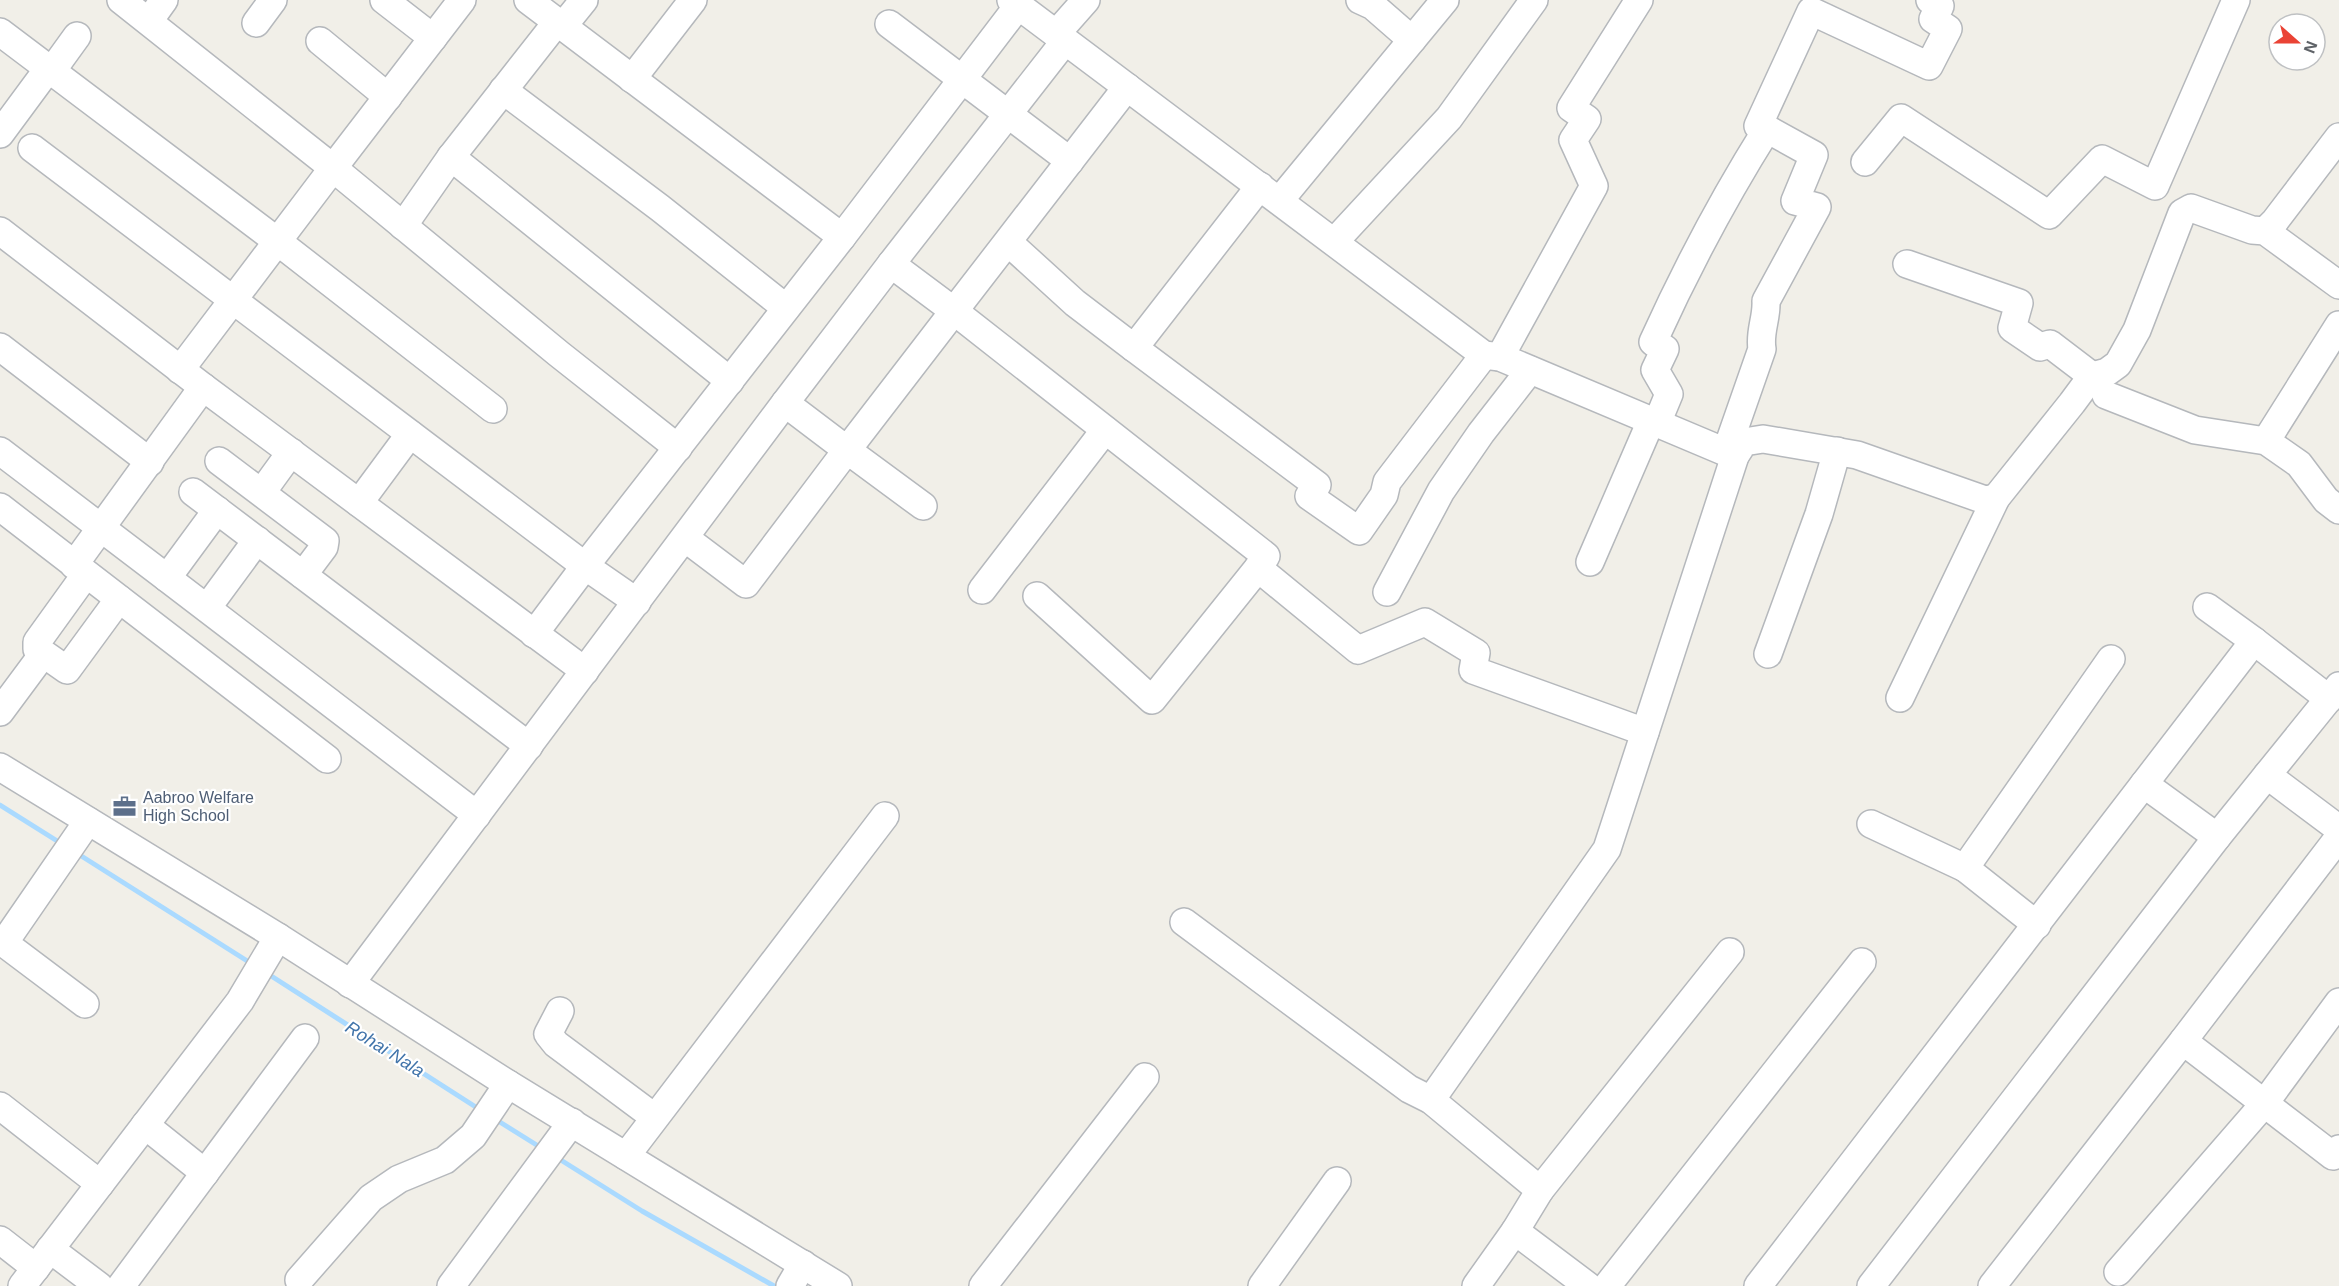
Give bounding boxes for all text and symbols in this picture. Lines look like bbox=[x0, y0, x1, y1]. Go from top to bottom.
north arrow bbox=[2267, 12, 2327, 72]
text: N bbox=[2301, 39, 2321, 56]
place label: Aabroo Welfare High School bbox=[143, 789, 254, 824]
office icon: Aabroo Welfare High School bbox=[112, 793, 138, 819]
water label: Rohai Nala bbox=[342, 1017, 428, 1081]

